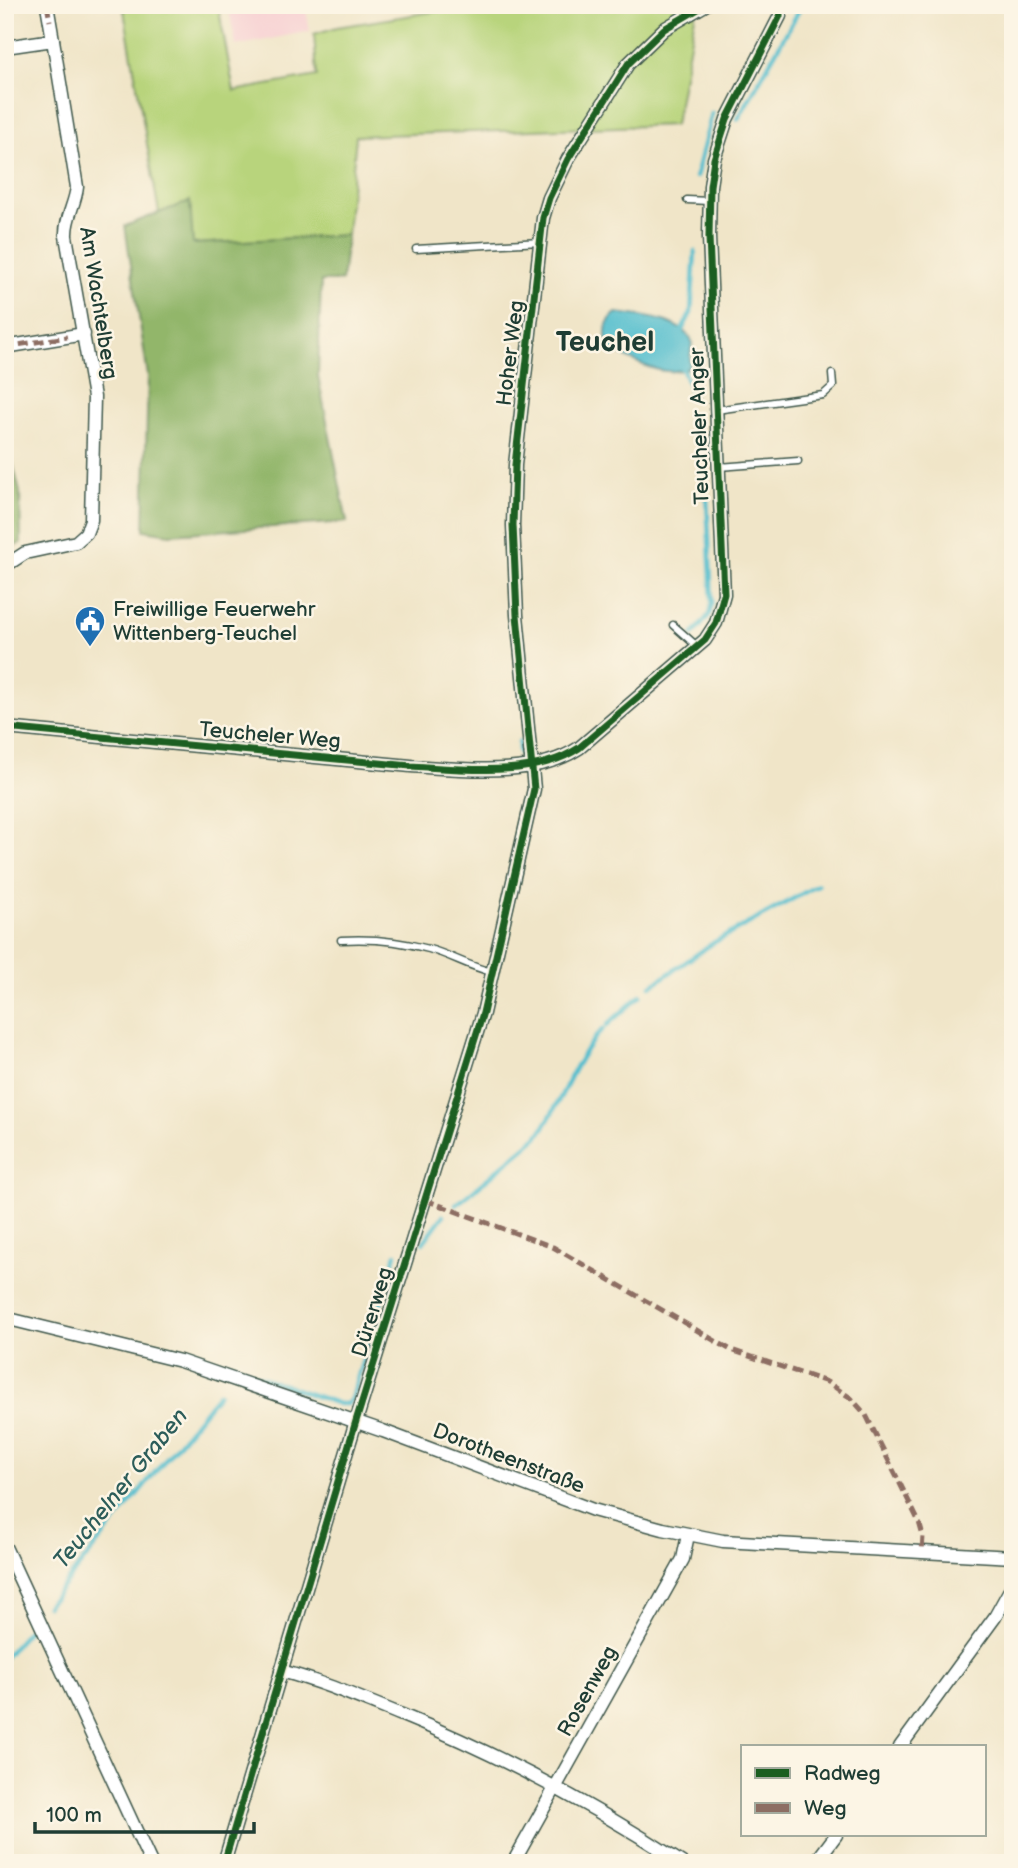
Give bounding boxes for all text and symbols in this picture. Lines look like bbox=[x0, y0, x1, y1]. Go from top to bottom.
street label: Am Wachtelberg bbox=[74, 225, 123, 381]
street label: Hoher Weg bbox=[492, 299, 529, 407]
district label: Teuchel bbox=[556, 326, 654, 359]
street label: Teucheler Anger bbox=[684, 347, 715, 505]
place label: Freiwillige Feuerwehr Wittenberg-Teuchel bbox=[113, 597, 316, 646]
public building icon: Freiwillige Feuerwehr Wittenberg-Teuchel bbox=[73, 604, 107, 648]
street label: Teucheler Weg bbox=[198, 717, 342, 754]
street label: Dürerweg bbox=[347, 1264, 398, 1360]
water label: Teuchelner Graben bbox=[48, 1403, 194, 1574]
street label: Dorotheenstraße bbox=[429, 1418, 588, 1499]
street label: Rosenweg bbox=[552, 1641, 623, 1741]
legend bbox=[741, 1745, 986, 1836]
text: Radweg bbox=[804, 1761, 881, 1786]
scale bar bbox=[35, 1791, 254, 1835]
text: Weg bbox=[804, 1796, 847, 1821]
text: 100 m bbox=[46, 1803, 102, 1828]

